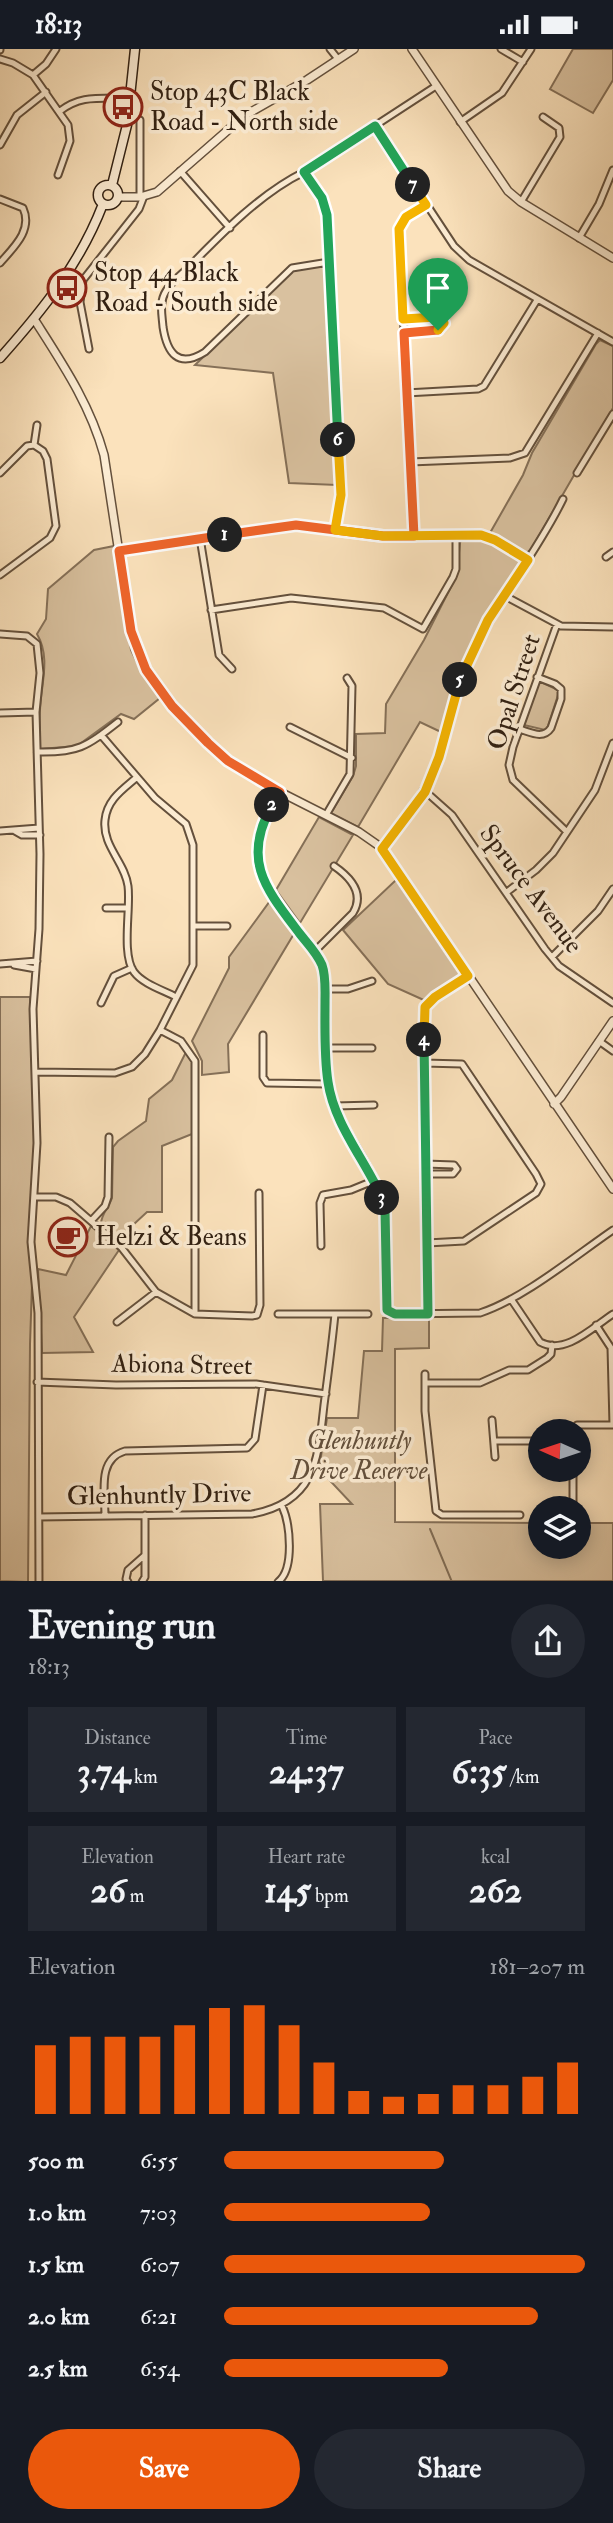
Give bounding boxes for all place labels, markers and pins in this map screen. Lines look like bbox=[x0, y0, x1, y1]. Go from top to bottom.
place label: Stop 43C Black Road - North side bbox=[150, 76, 338, 138]
bus stop icon: Stop 43C Black Road - North side bbox=[102, 86, 144, 128]
pin: 7 bbox=[396, 167, 430, 203]
place label: Stop 44 Black Road - South side bbox=[94, 257, 278, 319]
pin bbox=[408, 258, 468, 330]
bus stop icon: Stop 44 Black Road - South side bbox=[46, 267, 88, 309]
pin: 6 bbox=[320, 423, 356, 457]
pin: 1 bbox=[208, 517, 243, 553]
pin: 5 bbox=[442, 663, 477, 697]
pin: 2 bbox=[254, 787, 290, 823]
pin: 4 bbox=[406, 1023, 442, 1058]
pin: 3 bbox=[364, 1181, 400, 1215]
cafe icon: Helzi & Beans bbox=[47, 1216, 89, 1258]
place label: Helzi & Beans bbox=[95, 1221, 247, 1253]

